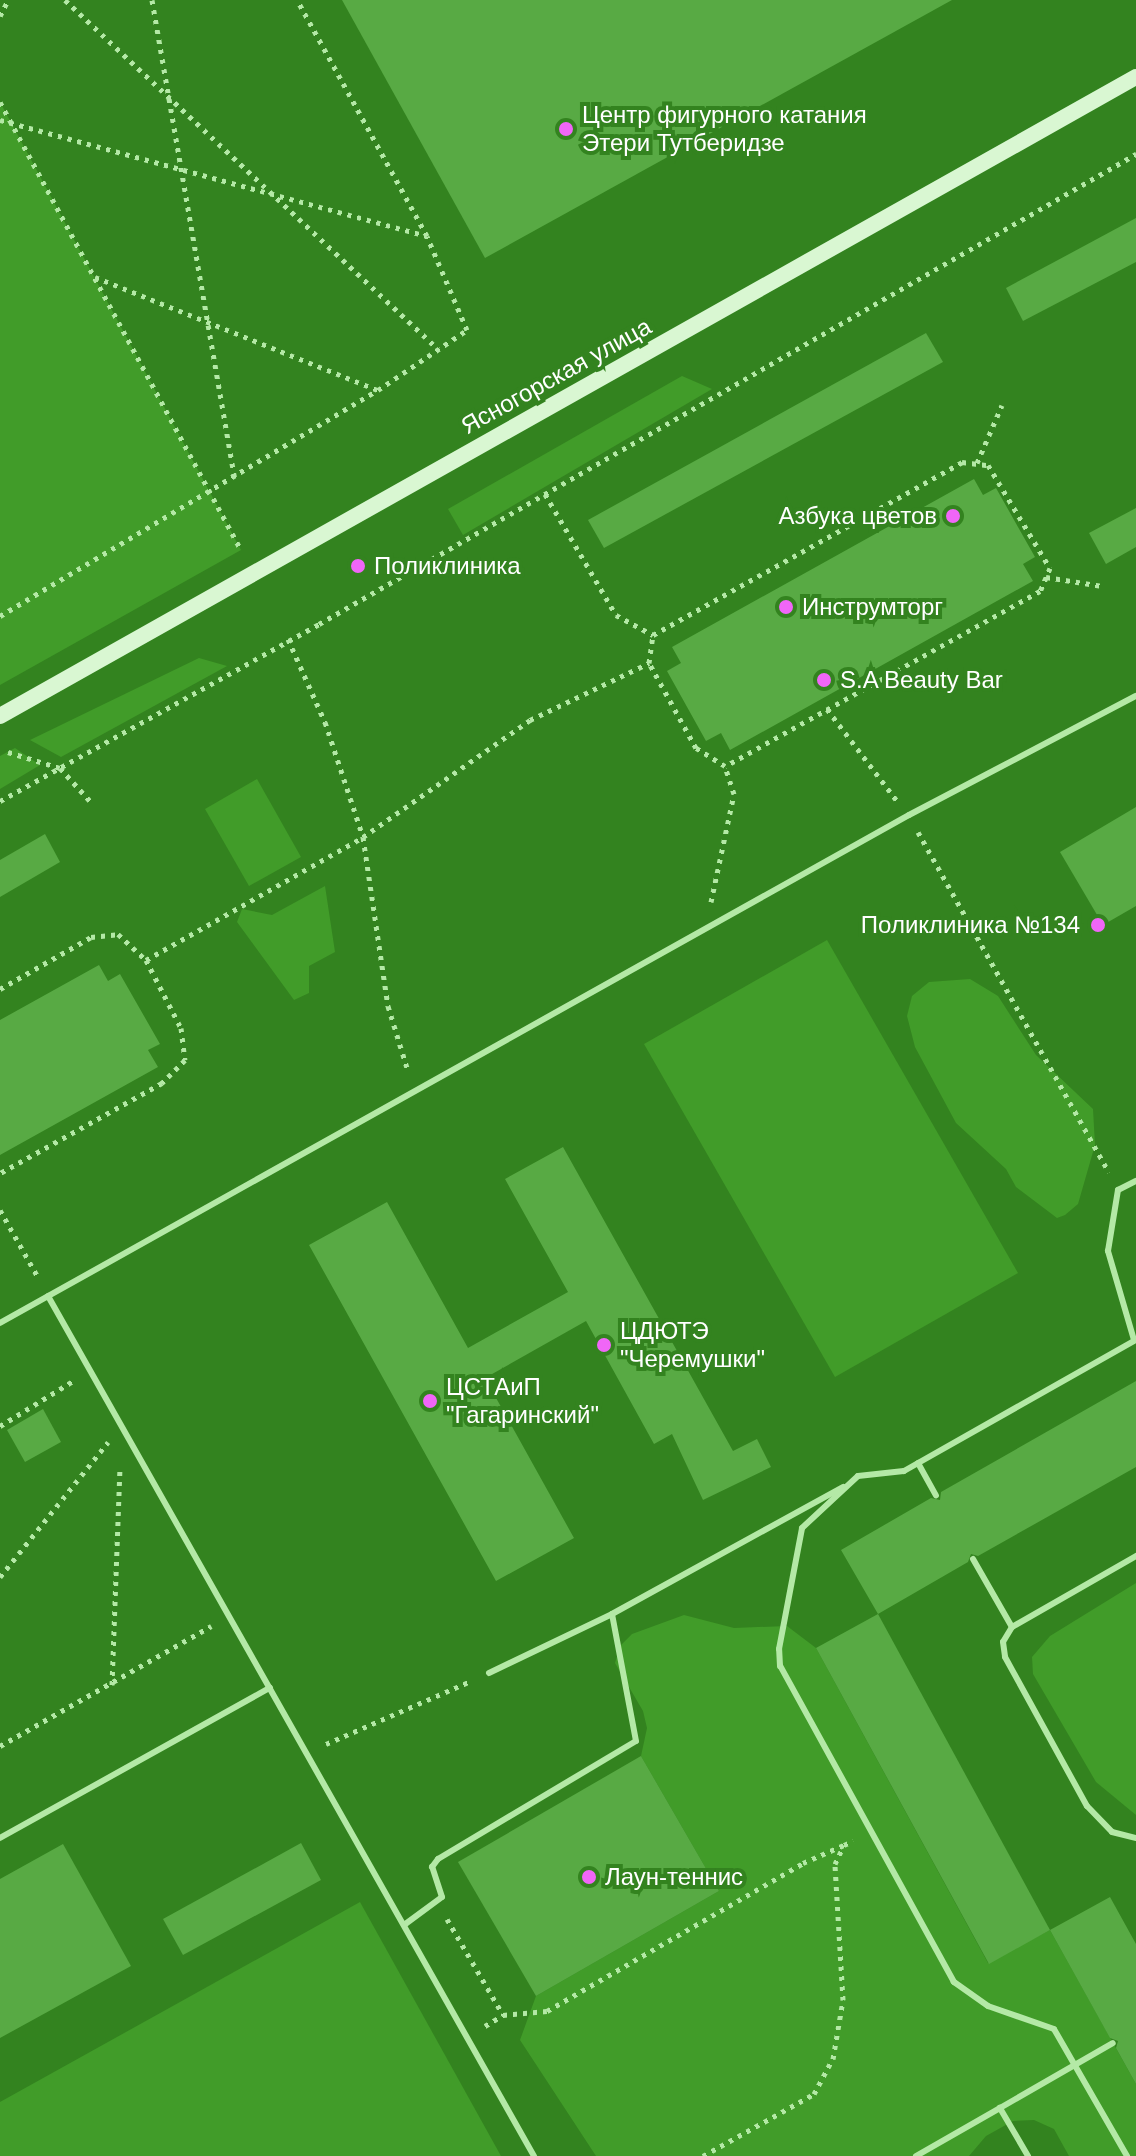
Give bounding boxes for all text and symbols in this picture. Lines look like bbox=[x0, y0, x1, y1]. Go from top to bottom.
place label: Центр фигурного катания Этери Тутберидзе bbox=[582, 101, 867, 157]
marker: Центр фигурного катания Этери Тутберидзе bbox=[557, 120, 575, 138]
street label: Ясногорская улица bbox=[456, 312, 656, 440]
place label: Азбука цветов bbox=[778, 502, 937, 530]
marker: Азбука цветов bbox=[944, 507, 962, 525]
place label: Поликлиника bbox=[374, 552, 521, 580]
marker: Поликлиника bbox=[349, 557, 367, 575]
place label: Инструмторг bbox=[802, 593, 943, 621]
marker: Инструмторг bbox=[777, 598, 795, 616]
place label: S.A Beauty Bar bbox=[840, 666, 1004, 694]
marker: S.A Beauty Bar bbox=[815, 671, 833, 689]
place label: Поликлиника №134 bbox=[861, 911, 1080, 939]
marker: Поликлиника №134 bbox=[1087, 914, 1109, 936]
place label: ЦДЮТЭ "Черемушки" bbox=[620, 1317, 765, 1373]
marker: ЦДЮТЭ "Черемушки" bbox=[595, 1336, 613, 1354]
place label: ЦСТАиП "Гагаринский" bbox=[446, 1373, 599, 1429]
marker: ЦСТАиП "Гагаринский" bbox=[421, 1392, 439, 1410]
place label: Лаун-теннис bbox=[605, 1863, 743, 1891]
marker: Лаун-теннис bbox=[580, 1868, 598, 1886]

